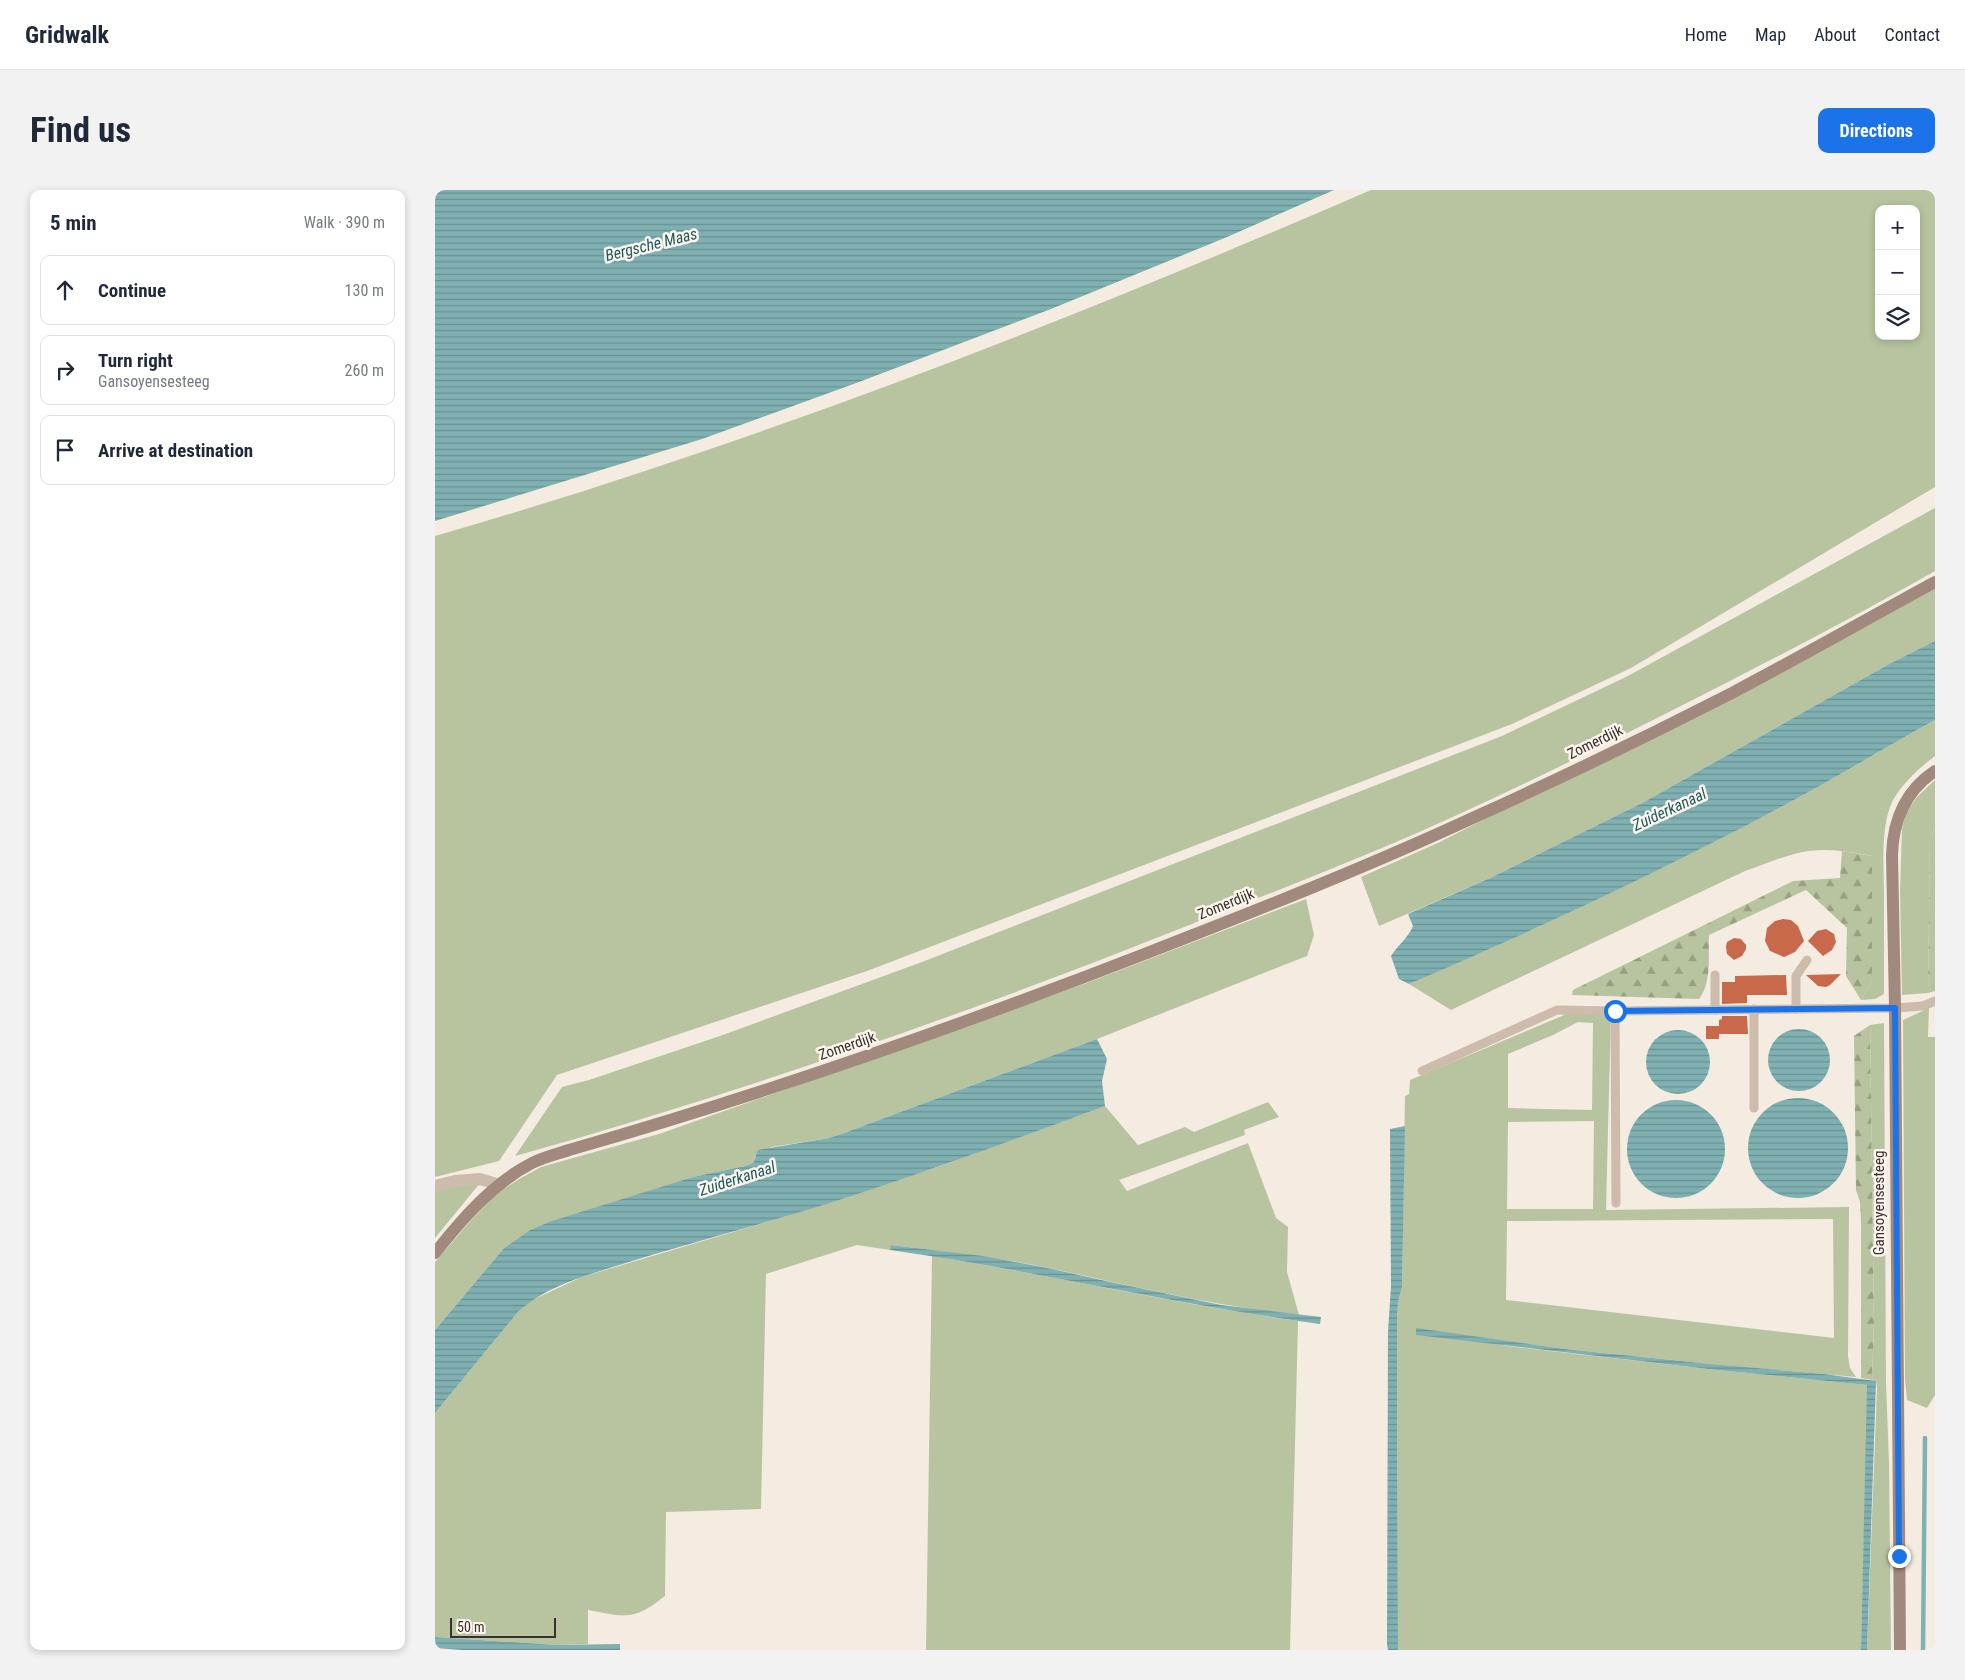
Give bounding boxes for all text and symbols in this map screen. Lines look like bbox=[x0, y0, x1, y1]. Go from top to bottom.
text: Gridwalk bbox=[25, 21, 109, 49]
text: Home bbox=[1685, 24, 1727, 45]
text: Map bbox=[1755, 24, 1786, 45]
text: About bbox=[1814, 24, 1856, 45]
text: Contact bbox=[1884, 24, 1940, 45]
button: Directions bbox=[1818, 108, 1935, 153]
text: Find us bbox=[30, 110, 131, 151]
map controls bbox=[1875, 205, 1920, 340]
button: + bbox=[1875, 205, 1920, 250]
text: 5 min bbox=[50, 211, 97, 235]
text: Walk · 390 m bbox=[304, 213, 385, 232]
water label: Bergsche Maas bbox=[603, 224, 699, 265]
button: − bbox=[1875, 250, 1920, 295]
icon: ahead bbox=[51, 276, 79, 304]
text: Continue bbox=[98, 279, 166, 302]
text: 130 m bbox=[345, 281, 384, 300]
button: layers bbox=[1875, 295, 1920, 340]
text: Turn right bbox=[98, 349, 173, 372]
icon: right bbox=[51, 356, 79, 384]
text: 260 m bbox=[345, 361, 384, 380]
text: Gansoyensesteeg bbox=[98, 372, 210, 391]
icon: arrive bbox=[51, 436, 79, 464]
text: Arrive at destination bbox=[98, 439, 253, 462]
street label: Zomerdijk bbox=[1565, 721, 1626, 763]
water label: Zuiderkanaal bbox=[1628, 784, 1709, 835]
street label: Zomerdijk bbox=[1195, 885, 1257, 923]
route start bbox=[1604, 1000, 1627, 1023]
street label: Zomerdijk bbox=[816, 1028, 878, 1064]
street label: Gansoyensesteeg bbox=[1870, 1151, 1888, 1255]
water label: Zuiderkanaal bbox=[696, 1157, 778, 1200]
route end bbox=[1888, 1545, 1911, 1568]
scale bar bbox=[450, 1615, 556, 1638]
text: 50 m bbox=[457, 1619, 485, 1635]

